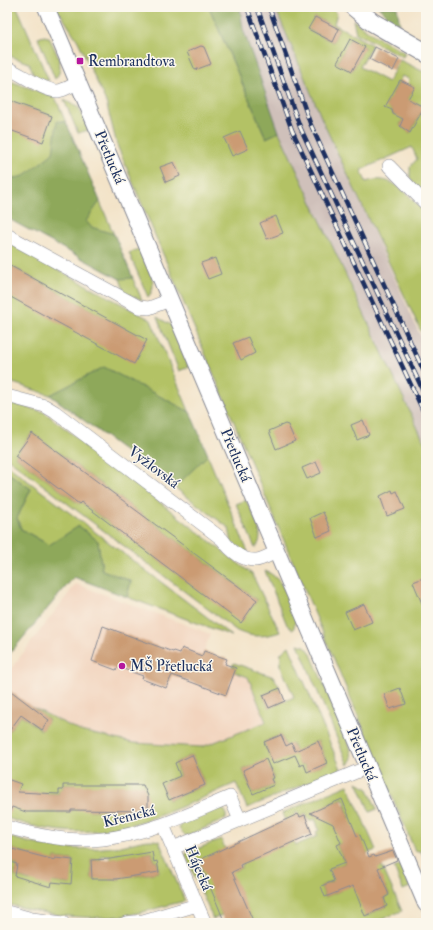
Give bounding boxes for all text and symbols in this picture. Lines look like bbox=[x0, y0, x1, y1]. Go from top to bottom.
place label: Rembrandtova bbox=[88, 52, 176, 71]
marker: Rembrandtova bbox=[75, 56, 85, 66]
street label: Přetlucká bbox=[90, 128, 130, 188]
street label: Přetlucká bbox=[216, 426, 256, 486]
street label: Vyžlovská bbox=[124, 442, 184, 493]
place label: MŠ Přetlucká bbox=[130, 655, 213, 676]
marker: MŠ Přetlucká bbox=[117, 661, 127, 671]
street label: Přetlucká bbox=[342, 725, 382, 785]
street label: Křenická bbox=[101, 801, 158, 832]
street label: Hájecká bbox=[181, 843, 217, 895]

